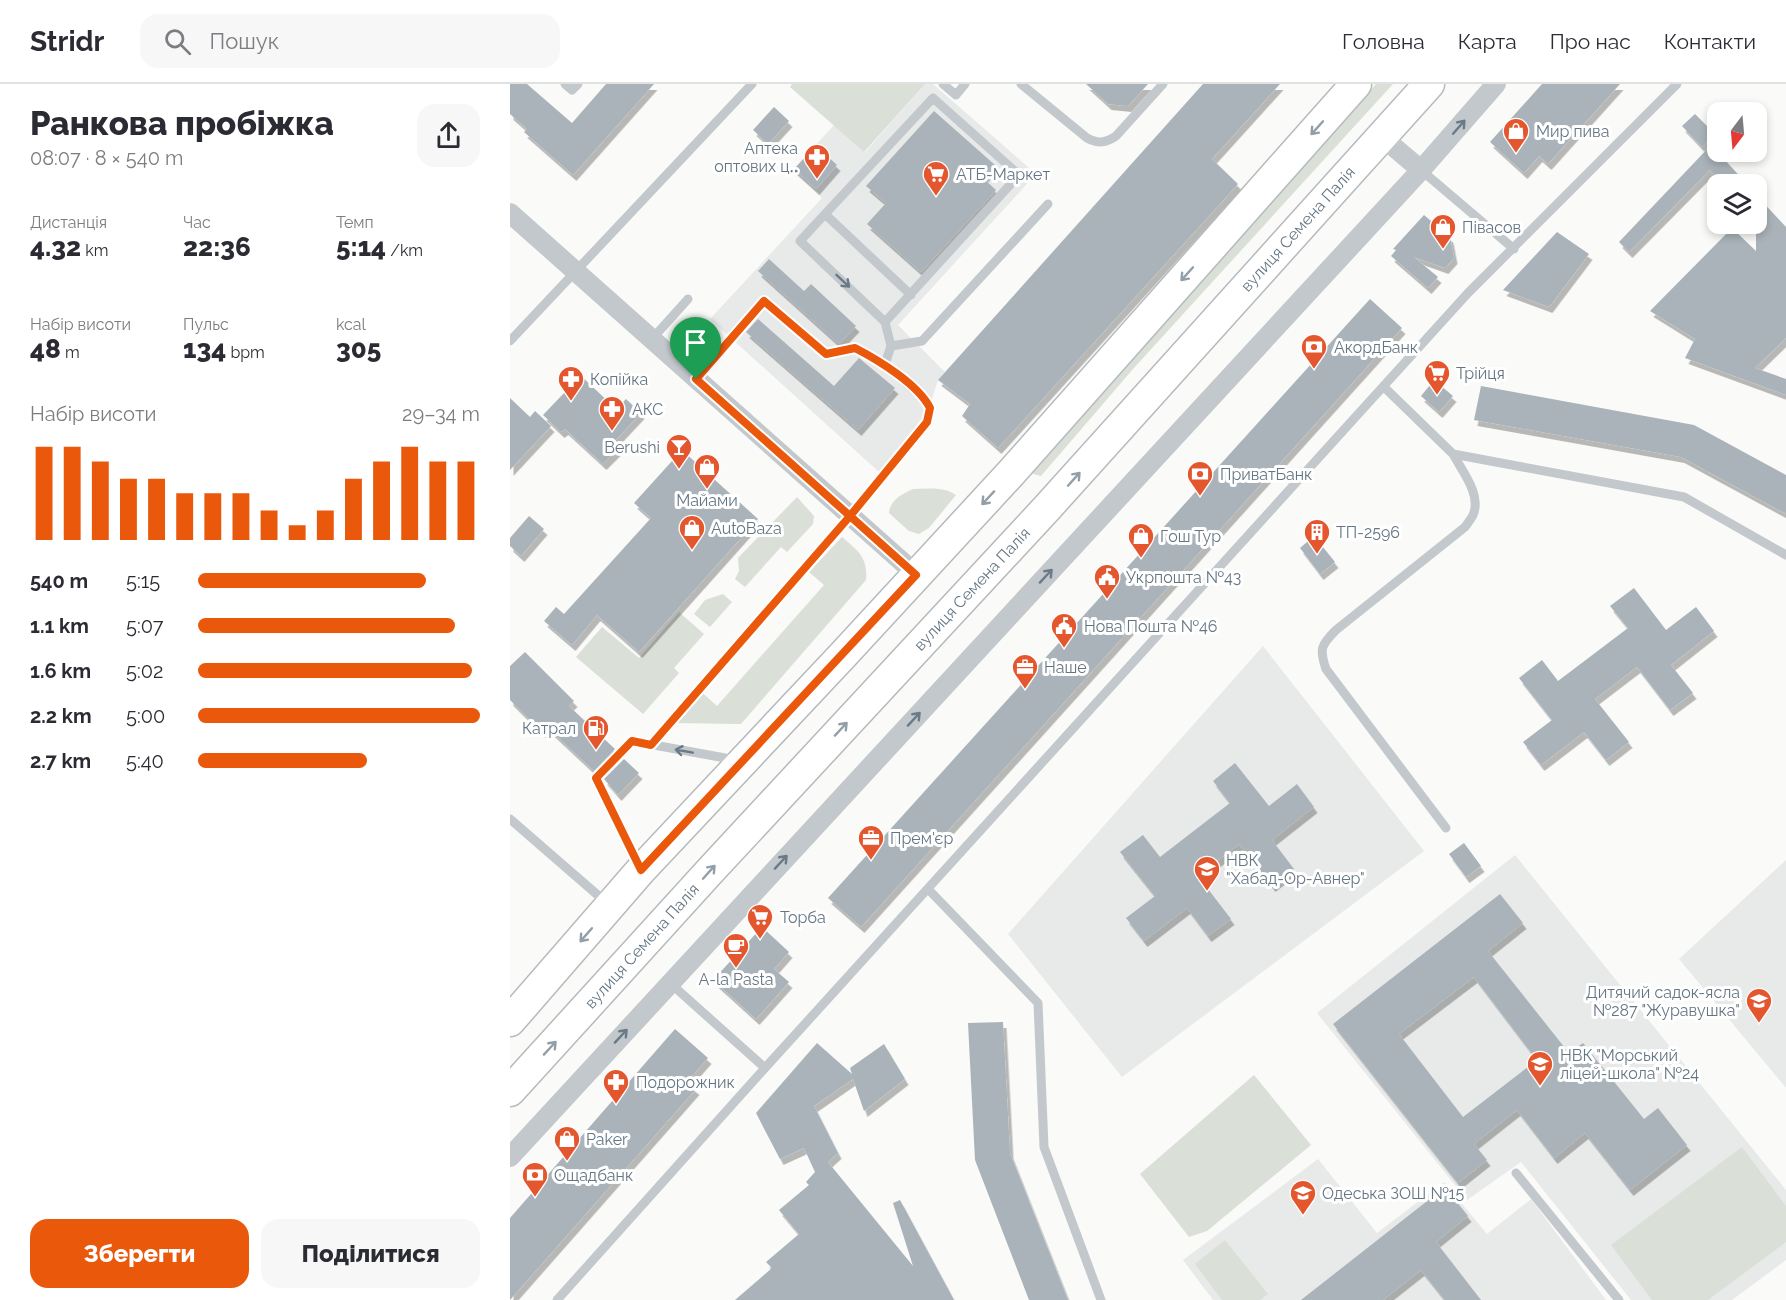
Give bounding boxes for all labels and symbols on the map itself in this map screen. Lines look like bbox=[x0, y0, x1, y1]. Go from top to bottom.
north arrow bbox=[1707, 102, 1767, 162]
shop icon: Мир пива bbox=[1501, 116, 1531, 154]
one-way arrow bbox=[1310, 120, 1324, 135]
one-way arrow bbox=[1452, 120, 1466, 135]
place label: Мир пива bbox=[1536, 122, 1609, 141]
place label: Аптека оптових ц‥ bbox=[714, 139, 798, 176]
pharmacy icon: Аптека оптових ц‥ bbox=[802, 142, 832, 180]
supermarket icon: АТБ-Маркет bbox=[921, 159, 951, 197]
street label: вулиця Семена Палія bbox=[1237, 163, 1359, 295]
place label: АТБ-Маркет bbox=[956, 165, 1051, 184]
shop icon: Півасов bbox=[1428, 212, 1458, 250]
place label: Півасов bbox=[1462, 218, 1521, 237]
one-way arrow bbox=[1180, 266, 1194, 281]
one-way arrow bbox=[835, 274, 850, 289]
pin bbox=[670, 317, 721, 379]
bank icon: АкордБанк bbox=[1299, 332, 1329, 370]
place label: АкордБанк bbox=[1334, 338, 1418, 357]
supermarket icon: Трійця bbox=[1422, 358, 1452, 396]
pharmacy icon: Копійка bbox=[556, 364, 586, 402]
place label: Трійця bbox=[1456, 364, 1505, 383]
place label: Копійка bbox=[590, 370, 648, 389]
pharmacy icon: АКС bbox=[597, 394, 627, 432]
place label: АКС bbox=[632, 400, 663, 419]
bar icon: Berushi bbox=[664, 432, 694, 470]
place label: Berushi bbox=[604, 438, 660, 457]
shop icon: Майами bbox=[692, 452, 722, 490]
bank icon: ПриватБанк bbox=[1185, 459, 1215, 497]
place label: ПриватБанк bbox=[1220, 465, 1312, 484]
one-way arrow bbox=[1067, 471, 1081, 486]
one-way arrow bbox=[981, 490, 995, 505]
place label: Майами bbox=[676, 491, 738, 510]
shop icon: AutoBaza bbox=[677, 513, 707, 551]
building icon: ТП-2596 bbox=[1302, 517, 1332, 555]
place label: AutoBaza bbox=[711, 519, 782, 538]
shop icon: Гош Тур bbox=[1126, 521, 1156, 559]
street label: вулиця Семена Палія bbox=[910, 523, 1034, 655]
place label: ТП-2596 bbox=[1336, 523, 1400, 542]
place label: Гош Тур bbox=[1160, 527, 1221, 546]
public building icon: Укрпошта №43 bbox=[1092, 562, 1122, 600]
one-way arrow bbox=[1039, 568, 1053, 583]
place label: Укрпошта №43 bbox=[1126, 568, 1241, 587]
public building icon: Нова Пошта №46 bbox=[1049, 611, 1079, 649]
place label: Нова Пошта №46 bbox=[1084, 617, 1217, 636]
office icon: Наше bbox=[1010, 652, 1040, 690]
place label: Наше bbox=[1044, 658, 1087, 677]
one-way arrow bbox=[906, 712, 920, 727]
fuel station icon: Катрал bbox=[581, 713, 611, 751]
place label: Катрал bbox=[522, 719, 576, 738]
one-way arrow bbox=[834, 722, 848, 737]
one-way arrow bbox=[674, 745, 694, 756]
office icon: Прем'єр bbox=[856, 823, 886, 861]
place label: Прем'єр bbox=[890, 829, 953, 848]
place label: НВК "Хабад-Ор-Авнер" bbox=[1226, 851, 1365, 888]
school or university icon: НВК "Хабад-Ор-Авнер" bbox=[1192, 854, 1222, 892]
one-way arrow bbox=[774, 855, 788, 870]
one-way arrow bbox=[702, 865, 716, 880]
street label: вулиця Семена Палія bbox=[581, 880, 703, 1012]
supermarket icon: Торба bbox=[745, 902, 775, 940]
place label: Торба bbox=[780, 908, 826, 927]
one-way arrow bbox=[579, 927, 593, 942]
cafe icon: A-la Pasta bbox=[721, 931, 751, 969]
place label: A-la Pasta bbox=[698, 970, 774, 989]
place label: Дитячий садок-ясла №287 "Журавушка" bbox=[1586, 983, 1740, 1020]
school or university icon: Дитячий садок-ясла №287 "Журавушка" bbox=[1744, 986, 1774, 1024]
one-way arrow bbox=[613, 1029, 628, 1044]
one-way arrow bbox=[542, 1041, 556, 1056]
place label: НВК "Морський ліцей-школа" №24 bbox=[1560, 1046, 1699, 1083]
school or university icon: НВК "Морський ліцей-школа" №24 bbox=[1525, 1049, 1555, 1087]
pharmacy icon: Подорожник bbox=[601, 1067, 631, 1105]
place label: Подорожник bbox=[636, 1073, 735, 1092]
shop icon: Paker bbox=[552, 1124, 582, 1162]
place label: Paker bbox=[586, 1130, 628, 1149]
bank icon: Ощадбанк bbox=[520, 1160, 550, 1198]
place label: Ощадбанк bbox=[554, 1166, 633, 1185]
school or university icon: Одеська ЗОШ №15 bbox=[1288, 1178, 1318, 1216]
place label: Одеська ЗОШ №15 bbox=[1322, 1184, 1464, 1203]

